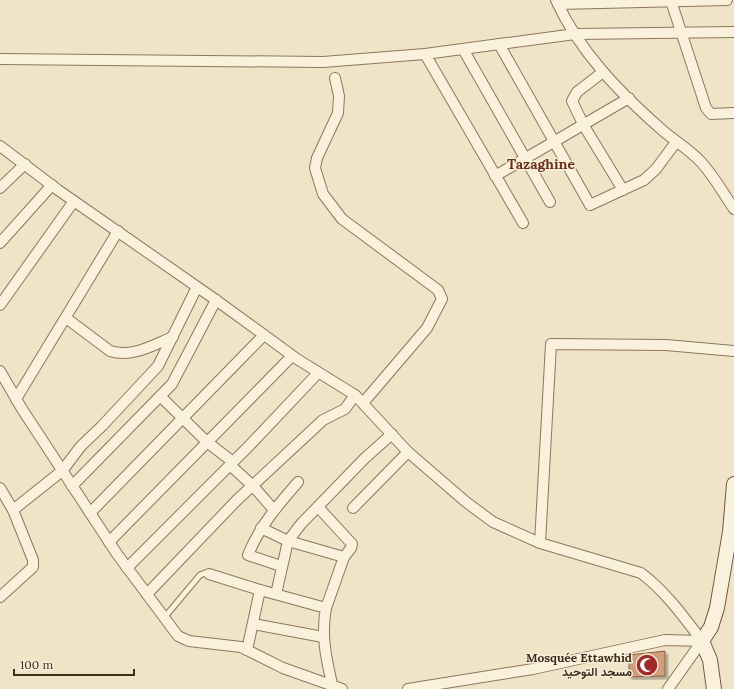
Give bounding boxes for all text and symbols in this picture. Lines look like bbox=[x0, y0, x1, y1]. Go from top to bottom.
district label: Tazaghine bbox=[507, 155, 575, 173]
place label: Mosquée Ettawhid مسجد التوحيد bbox=[526, 650, 632, 680]
scale bar bbox=[14, 651, 134, 677]
mosque icon: Mosquée Ettawhid مسجد التوحيد bbox=[634, 652, 660, 678]
text: 100 m bbox=[20, 657, 53, 672]

